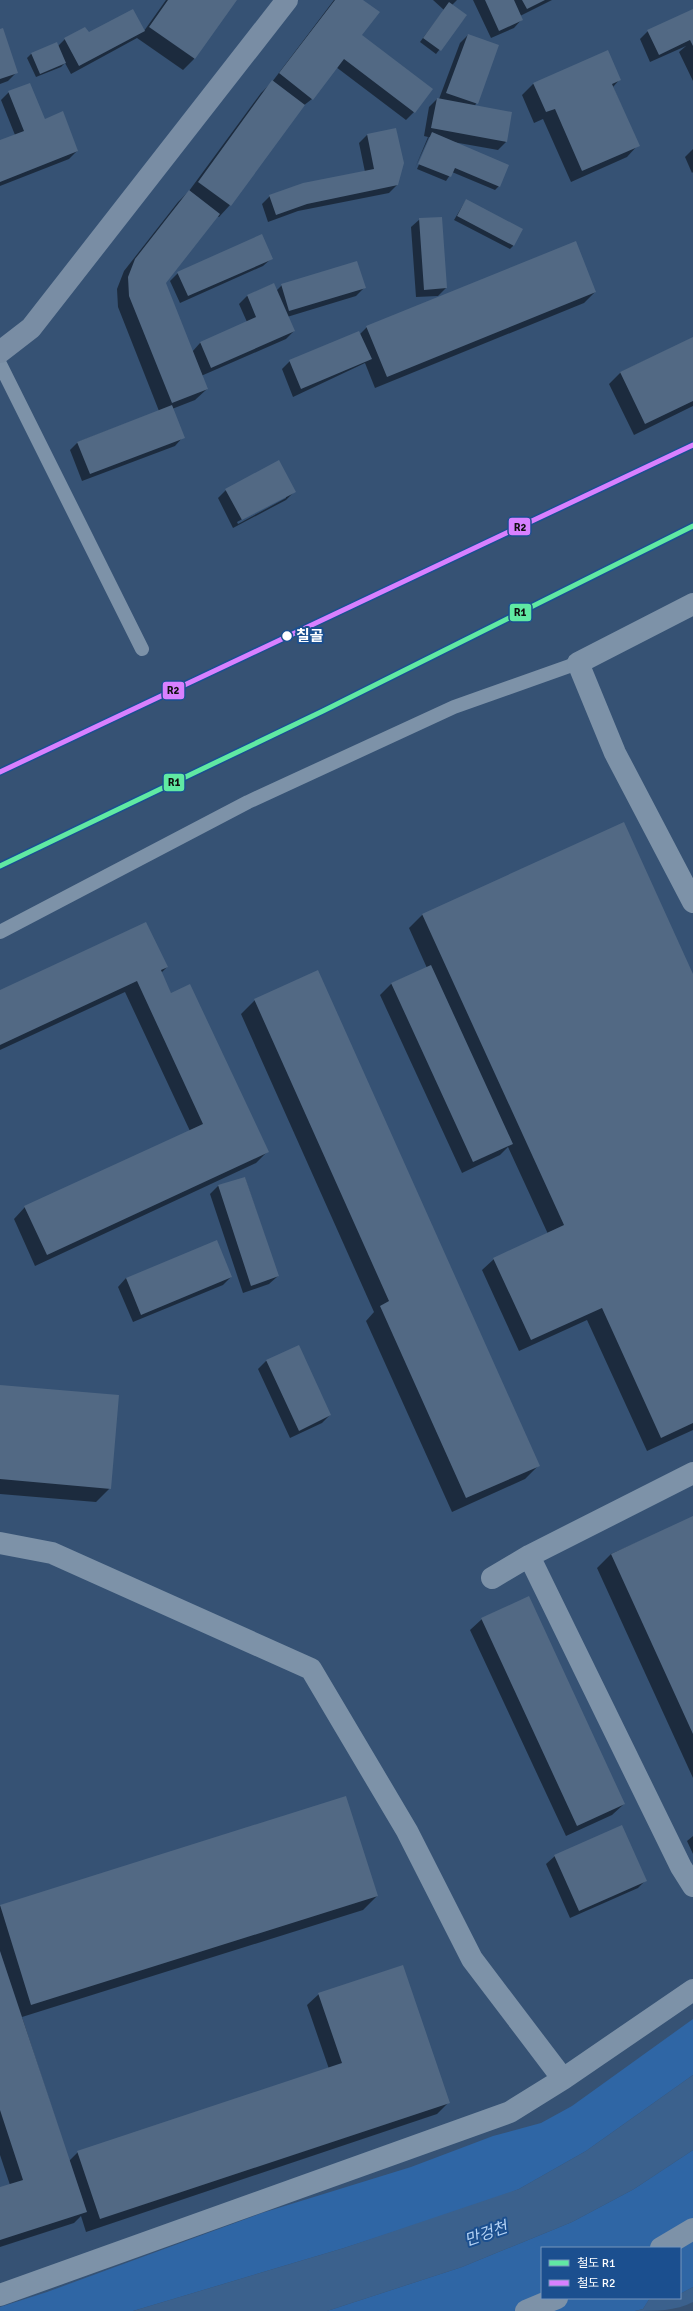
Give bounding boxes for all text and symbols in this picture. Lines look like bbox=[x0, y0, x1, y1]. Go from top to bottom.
line badge: R2 bbox=[508, 517, 531, 536]
text: R2 bbox=[514, 521, 526, 534]
line badge: R1 bbox=[509, 603, 532, 622]
text: R1 bbox=[514, 606, 526, 619]
place label: 칠골 bbox=[296, 627, 324, 645]
marker: 칠골 bbox=[280, 629, 294, 643]
line badge: R2 bbox=[162, 681, 185, 700]
text: R2 bbox=[167, 684, 179, 697]
line badge: R1 bbox=[163, 773, 185, 792]
text: R1 bbox=[168, 776, 180, 789]
water label: 만겅천 bbox=[462, 2217, 512, 2251]
legend bbox=[541, 2247, 681, 2299]
text: 철도 R1 bbox=[577, 2256, 615, 2271]
text: 철도 R2 bbox=[577, 2276, 615, 2291]

